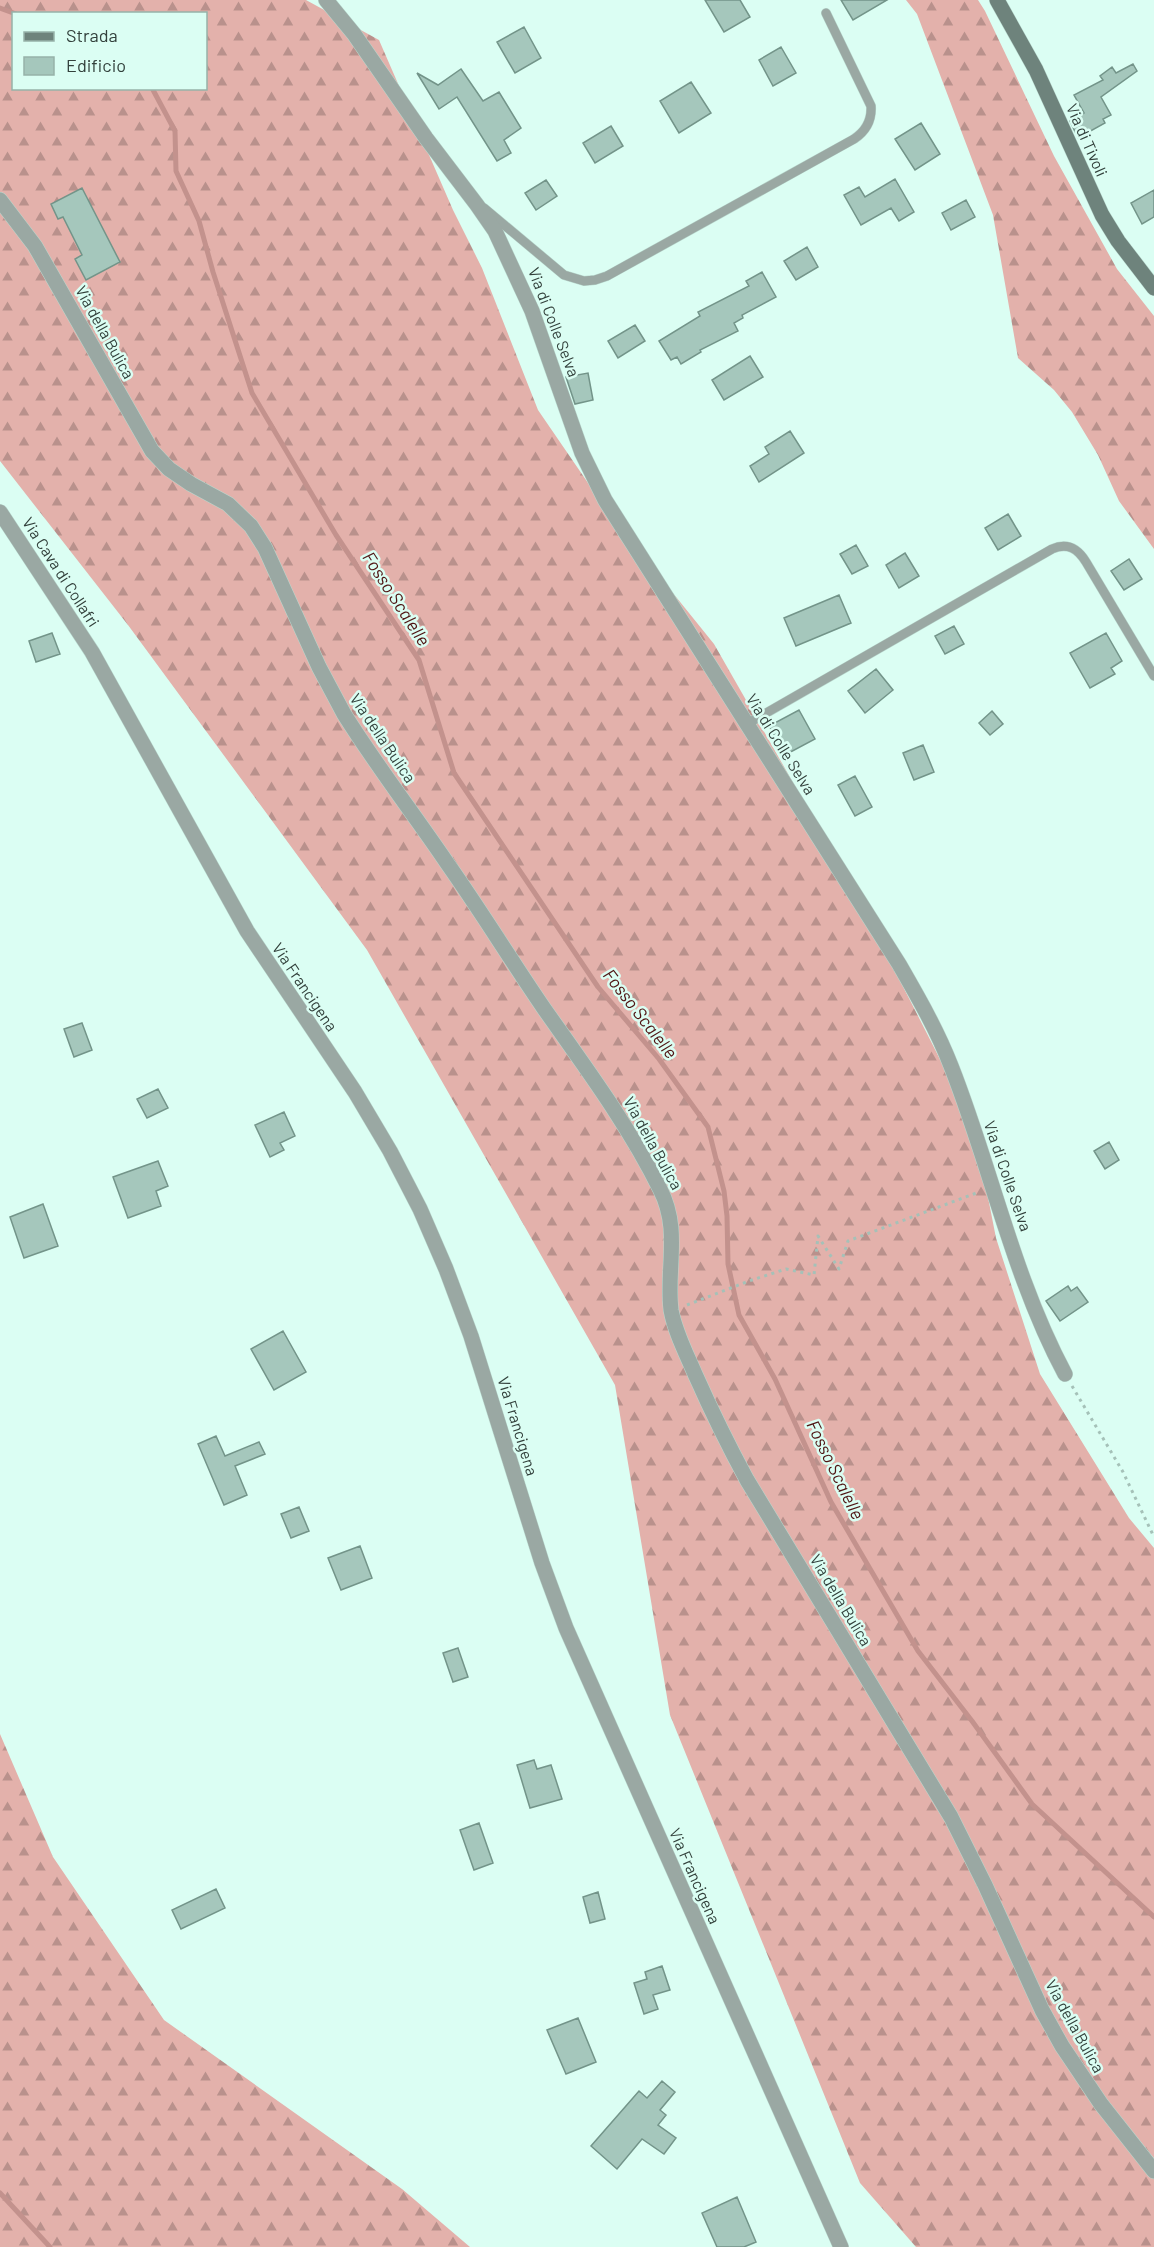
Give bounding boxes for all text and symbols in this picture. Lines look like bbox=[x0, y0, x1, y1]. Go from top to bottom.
legend bbox=[12, 12, 207, 90]
text: Strada bbox=[66, 24, 118, 46]
text: Edificio bbox=[66, 54, 126, 76]
street label: Via di Tivoli bbox=[1063, 100, 1112, 179]
street label: Via di Colle Selva bbox=[525, 264, 584, 379]
street label: Via della Bulica bbox=[72, 282, 139, 382]
street label: Via Cava di Collafri bbox=[19, 513, 104, 630]
water label: Fosso Scalelle bbox=[358, 547, 435, 650]
street label: Via della Bulica bbox=[347, 689, 420, 786]
street label: Via di Colle Selva bbox=[743, 690, 820, 798]
street label: Via Francigena bbox=[269, 939, 342, 1035]
water label: Fosso Scalelle bbox=[599, 964, 683, 1063]
street label: Via della Bulica bbox=[620, 1093, 687, 1193]
street label: Via di Colle Selva bbox=[981, 1118, 1036, 1234]
street label: Via Francigena bbox=[494, 1374, 543, 1478]
water label: Fosso Scalelle bbox=[802, 1416, 869, 1523]
street label: Via della Bulica bbox=[807, 1550, 876, 1649]
street label: Via Francigena bbox=[666, 1825, 725, 1927]
street label: Via della Bulica bbox=[1042, 1976, 1109, 2076]

